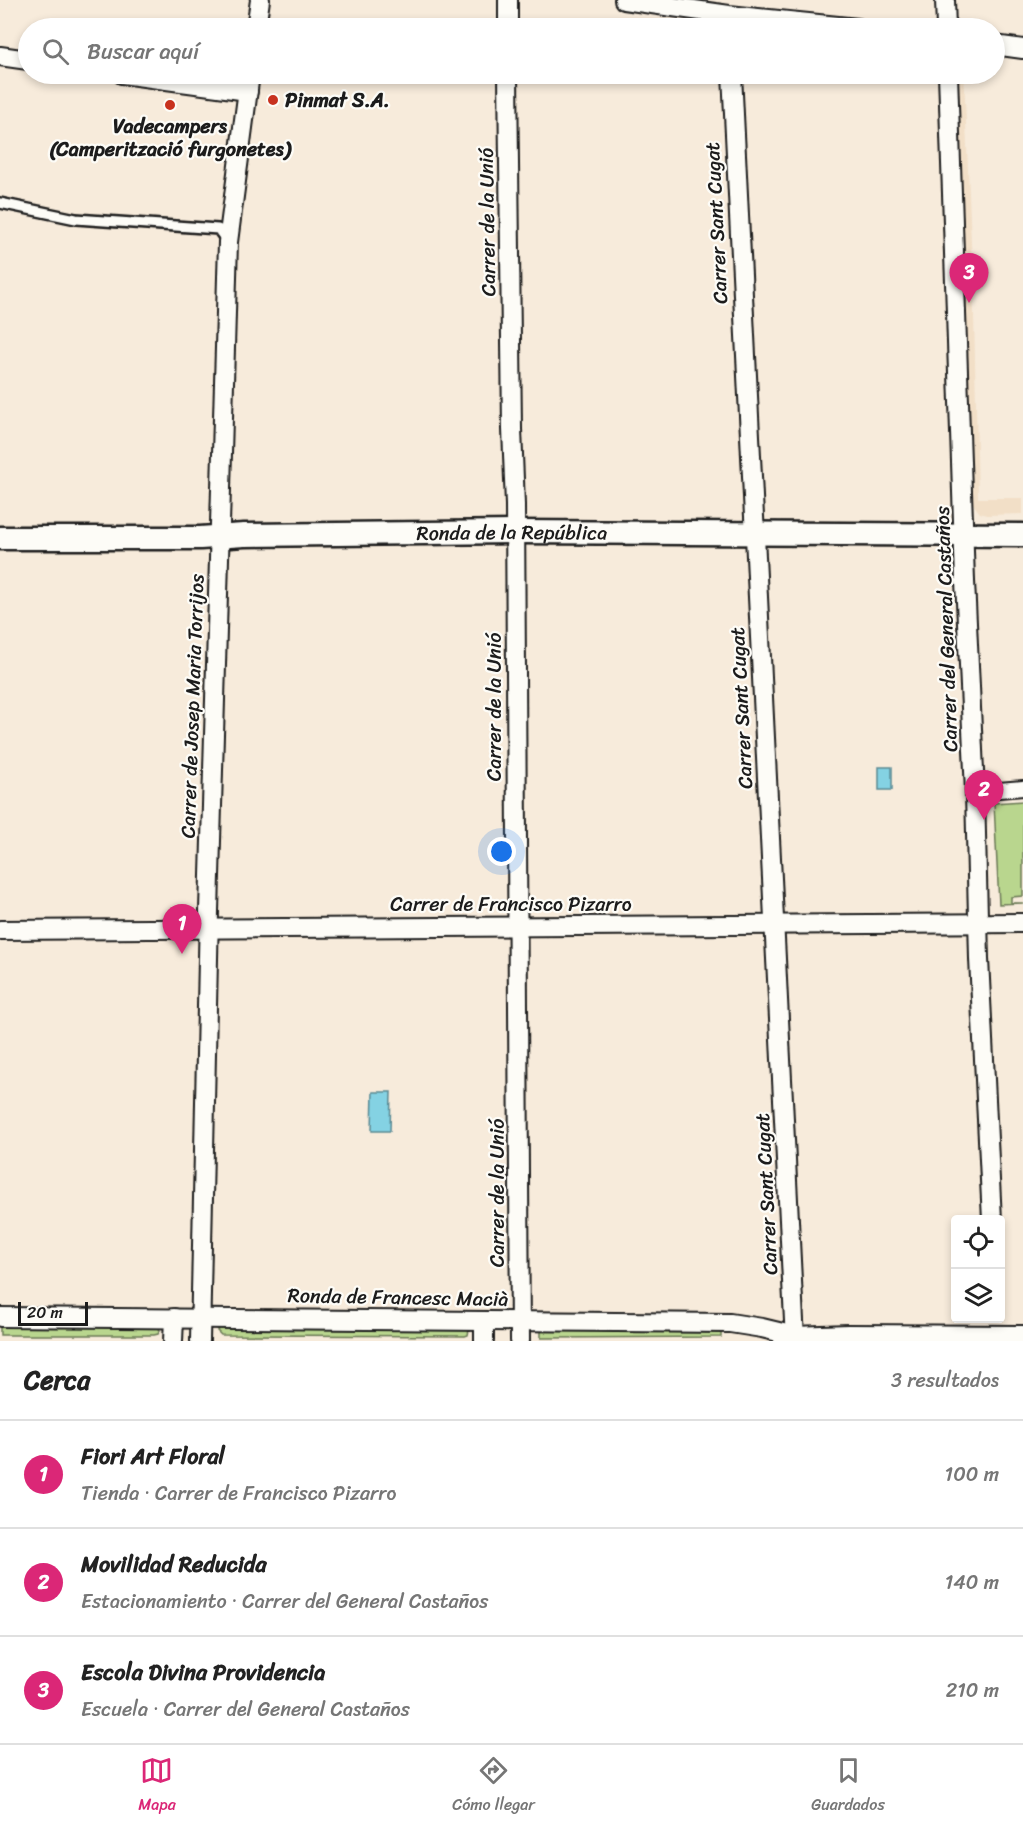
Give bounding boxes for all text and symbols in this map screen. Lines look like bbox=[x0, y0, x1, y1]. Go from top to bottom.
search box bbox=[18, 18, 1005, 84]
text: Buscar aquí bbox=[87, 32, 199, 71]
icon: search bbox=[39, 35, 72, 68]
place label: Pinmat S.A. bbox=[285, 83, 390, 118]
marker: Pinmat S.A. bbox=[266, 93, 280, 107]
marker: Vadecampers (Camperització furgonetes) bbox=[163, 98, 177, 112]
place label: Vadecampers (Camperització furgonetes) bbox=[49, 109, 293, 167]
street label: Carrer Sant Cugat bbox=[695, 141, 738, 305]
street label: Carrer de la Unió bbox=[469, 147, 506, 297]
pin: 3 bbox=[950, 254, 988, 303]
street label: Carrer del General Castaños bbox=[925, 505, 968, 753]
street label: Ronda de la República bbox=[416, 515, 607, 551]
street label: Carrer de Josep Maria Torrijos bbox=[170, 572, 215, 839]
street label: Carrer Sant Cugat bbox=[720, 626, 763, 790]
street label: Carrer de la Unió bbox=[477, 632, 512, 781]
pin: 2 bbox=[964, 770, 1004, 820]
your location bbox=[487, 837, 516, 866]
street label: Carrer de Francisco Pizarro bbox=[390, 887, 632, 922]
pin: 1 bbox=[162, 904, 201, 954]
street label: Carrer Sant Cugat bbox=[745, 1112, 788, 1276]
street label: Carrer de la Unió bbox=[480, 1118, 515, 1267]
map controls bbox=[951, 1215, 1005, 1323]
button: locate bbox=[951, 1215, 1005, 1269]
button: layers bbox=[951, 1269, 1005, 1323]
street label: Ronda de Francesc Macià bbox=[287, 1278, 509, 1317]
text: 20 m bbox=[27, 1298, 63, 1327]
scale bar bbox=[18, 1299, 88, 1326]
text: Cerca bbox=[24, 1357, 90, 1403]
text: 3 resultados bbox=[891, 1363, 999, 1398]
text: Fiori Art Floral bbox=[81, 1437, 225, 1476]
text: 1 bbox=[39, 1457, 48, 1492]
text: 100 m bbox=[945, 1457, 999, 1492]
text: Tienda · Carrer de Francisco Pizarro bbox=[81, 1476, 396, 1511]
text: Movilidad Reducida bbox=[81, 1545, 266, 1584]
text: 2 bbox=[38, 1565, 49, 1600]
text: 140 m bbox=[945, 1565, 999, 1600]
text: Estacionamiento · Carrer del General Castaños bbox=[81, 1584, 488, 1619]
text: Escola Divina Providencia bbox=[81, 1653, 325, 1692]
text: 3 bbox=[38, 1673, 49, 1708]
text: 210 m bbox=[946, 1673, 999, 1708]
text: Escuela · Carrer del General Castaños bbox=[81, 1692, 410, 1727]
tab: Mapa bbox=[138, 1754, 176, 1819]
tab: Cómo llegar bbox=[452, 1754, 535, 1819]
tab: Guardados bbox=[811, 1754, 885, 1819]

